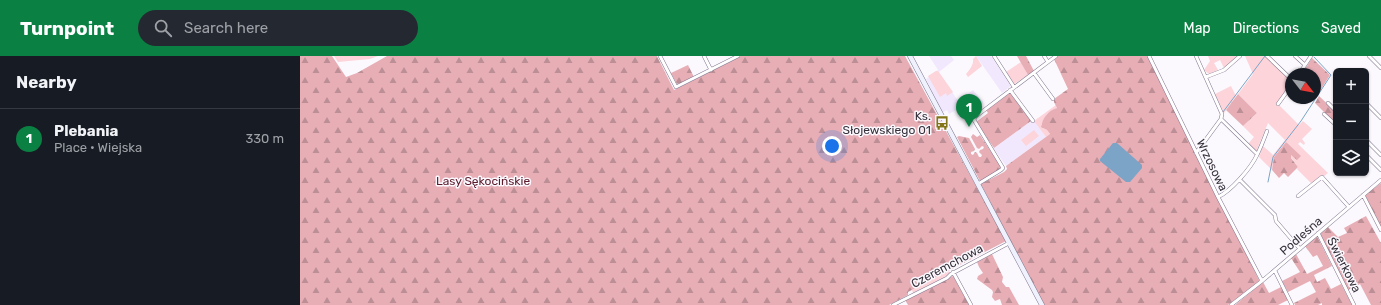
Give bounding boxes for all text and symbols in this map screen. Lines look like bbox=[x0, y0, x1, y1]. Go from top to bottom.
search box bbox=[138, 10, 418, 46]
text: Turnpoint bbox=[20, 17, 114, 40]
icon: search bbox=[152, 17, 174, 39]
text: Search here bbox=[184, 19, 268, 37]
text: Map bbox=[1184, 20, 1211, 37]
text: Directions bbox=[1233, 20, 1299, 37]
text: Saved bbox=[1321, 20, 1361, 37]
north arrow bbox=[1285, 68, 1321, 104]
map controls bbox=[1333, 68, 1369, 176]
button: + bbox=[1333, 68, 1369, 104]
text: Nearby bbox=[16, 72, 77, 92]
pin: 1 bbox=[956, 94, 982, 127]
button: − bbox=[1333, 104, 1369, 140]
place label: Ks. Słojewskiego 01 bbox=[843, 109, 931, 137]
bus stop icon: Ks. Słojewskiego 01 bbox=[934, 115, 950, 131]
text: Plebania bbox=[54, 122, 118, 140]
text: 1 bbox=[26, 131, 32, 146]
text: 330 m bbox=[245, 131, 284, 146]
your location bbox=[822, 136, 842, 156]
street label: Wrzosowa bbox=[1193, 137, 1231, 193]
text: Place · Wiejska bbox=[54, 140, 142, 155]
button: layers bbox=[1333, 140, 1369, 176]
park label: Lasy Sękocińskie bbox=[436, 174, 530, 188]
street label: Podleśna bbox=[1277, 214, 1325, 258]
street label: Świerkowa bbox=[1324, 235, 1364, 295]
street label: Czeremchowa bbox=[909, 241, 985, 291]

